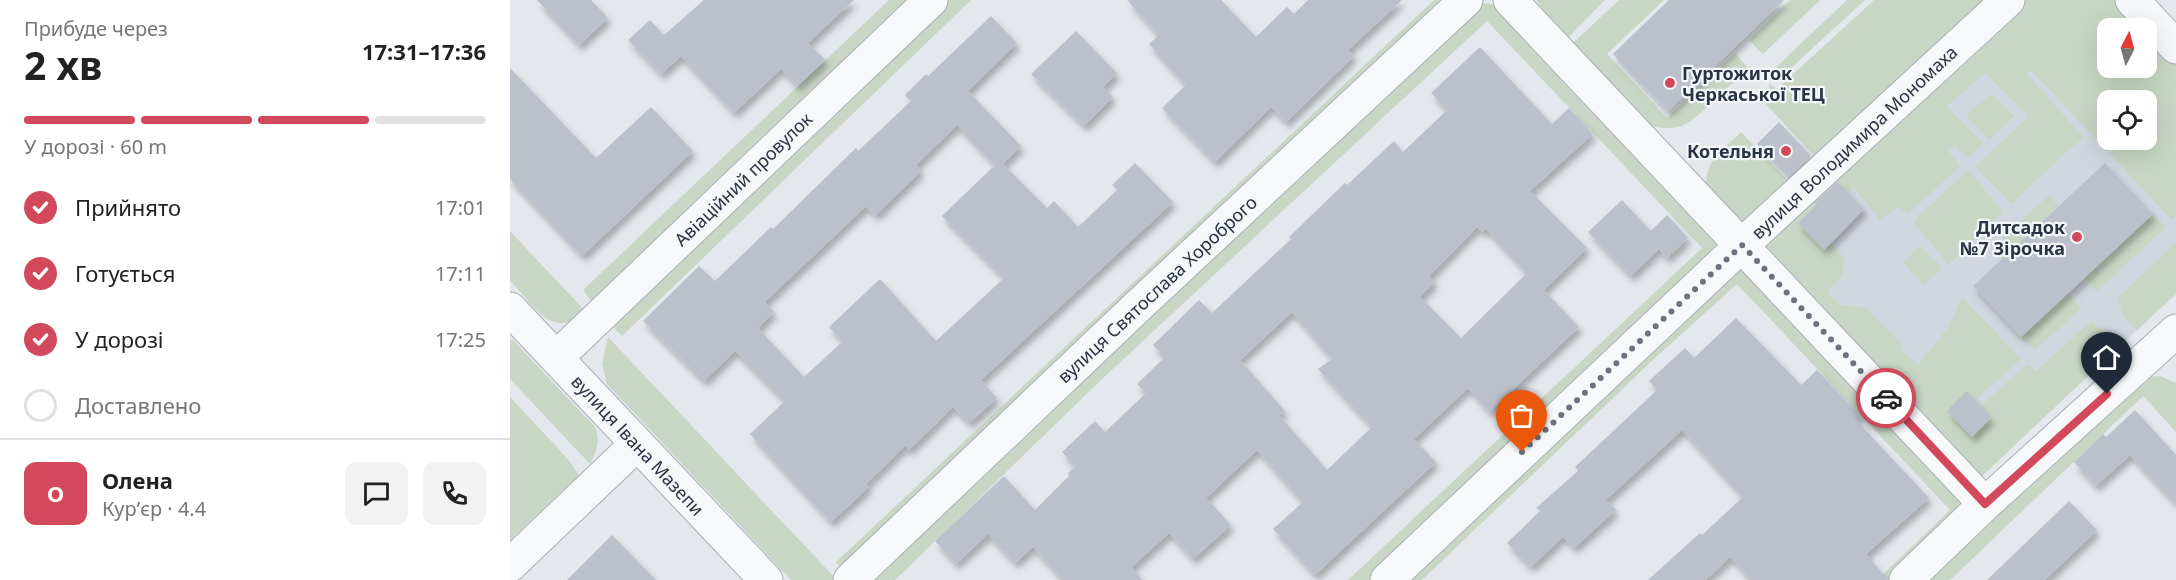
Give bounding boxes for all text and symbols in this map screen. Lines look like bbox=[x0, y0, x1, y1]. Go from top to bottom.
text: Прибуде через bbox=[24, 15, 168, 42]
north arrow bbox=[2097, 18, 2157, 78]
map controls bbox=[2097, 18, 2157, 150]
text: 17:31–17:36 bbox=[362, 36, 486, 66]
text: 2 хв bbox=[24, 38, 102, 91]
street label: вулиця Володимира Мономаха bbox=[1746, 40, 1962, 244]
place label: Гуртожиток Черкаської ТЕЦ bbox=[1682, 61, 1825, 106]
marker: Гуртожиток Черкаської ТЕЦ bbox=[1663, 76, 1677, 90]
button: locate bbox=[2097, 90, 2157, 150]
street label: Авіаційний провулок bbox=[669, 107, 817, 251]
text: У дорозі · 60 m bbox=[24, 133, 167, 160]
place label: Котельня bbox=[1687, 139, 1774, 163]
marker: Котельня bbox=[1779, 144, 1793, 158]
street label: вулиця Святослава Хороброго bbox=[1052, 190, 1262, 388]
icon: check bbox=[24, 191, 57, 224]
text: Прийнято bbox=[75, 192, 181, 222]
text: 17:01 bbox=[435, 194, 486, 221]
place label: Дитсадок №7 Зірочка bbox=[1960, 215, 2065, 260]
marker: Дитсадок №7 Зірочка bbox=[2070, 230, 2084, 244]
icon: check bbox=[24, 257, 57, 290]
text: Готується bbox=[75, 258, 175, 288]
text: 17:11 bbox=[435, 260, 486, 287]
icon: check bbox=[24, 323, 57, 356]
text: У дорозі bbox=[75, 324, 164, 354]
text: 17:25 bbox=[435, 326, 486, 353]
pin bbox=[2081, 332, 2132, 394]
icon: home bbox=[2090, 341, 2123, 374]
courier bbox=[1856, 368, 1916, 428]
street label: вулиця Івана Мазепи bbox=[566, 369, 710, 521]
icon: car bbox=[1870, 382, 1903, 415]
text: Доставлено bbox=[75, 390, 201, 420]
pin bbox=[1496, 390, 1547, 452]
icon: bag bbox=[1505, 399, 1538, 432]
button: chat bbox=[345, 462, 408, 525]
button: phone bbox=[423, 462, 486, 525]
text: Олена bbox=[102, 465, 173, 495]
text: О bbox=[47, 478, 64, 508]
text: Кур’єр · 4.4 bbox=[102, 495, 206, 522]

